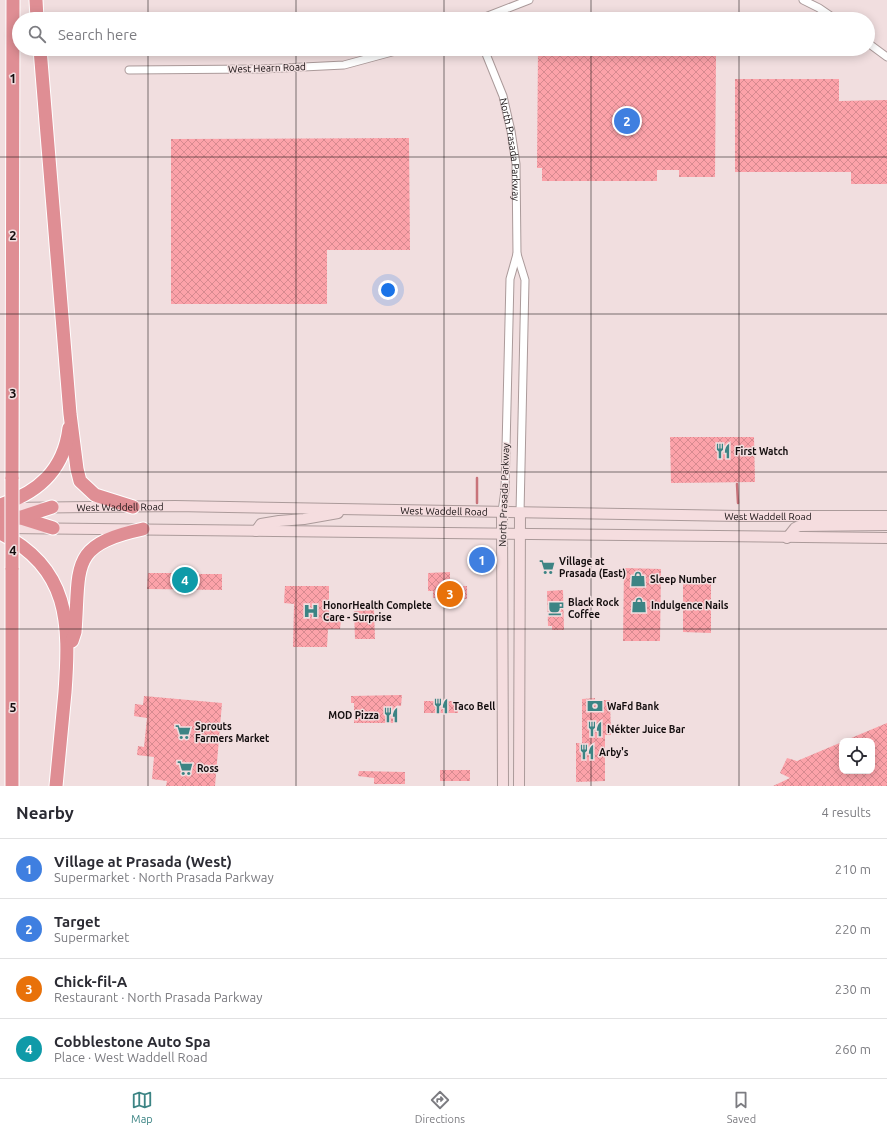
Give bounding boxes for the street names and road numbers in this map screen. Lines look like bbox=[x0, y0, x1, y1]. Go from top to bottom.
street label: West Hearn Road bbox=[228, 61, 306, 75]
street label: North Prasada Parkway bbox=[498, 97, 522, 201]
street label: North Prasada Parkway bbox=[497, 443, 511, 547]
street label: West Waddell Road bbox=[76, 501, 164, 513]
street label: West Waddell Road bbox=[400, 505, 488, 517]
street label: West Waddell Road bbox=[724, 510, 812, 522]

